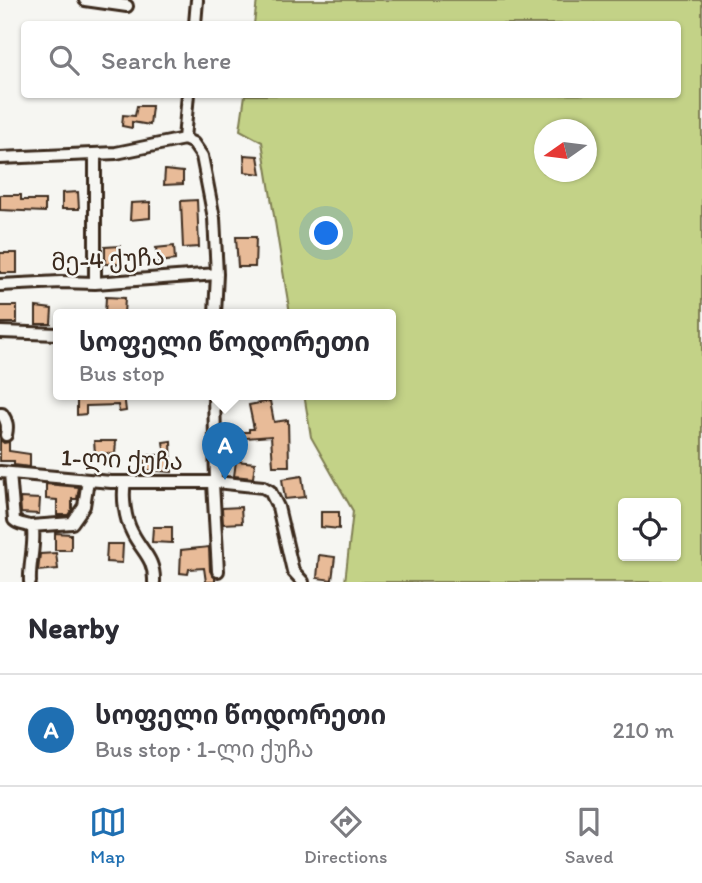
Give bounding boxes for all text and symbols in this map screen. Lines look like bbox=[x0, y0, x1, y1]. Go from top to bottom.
search box bbox=[21, 21, 681, 98]
icon: search bbox=[45, 41, 83, 79]
text: Search here bbox=[101, 44, 231, 76]
north arrow bbox=[534, 119, 597, 182]
your location bbox=[309, 216, 343, 250]
street label: მე-4 ქუჩა bbox=[50, 242, 166, 276]
popup bbox=[53, 309, 396, 400]
text: სოფელი წოდორეთი bbox=[79, 326, 370, 358]
text: Bus stop bbox=[79, 359, 165, 387]
pin: A bbox=[202, 422, 248, 480]
street label: 1-ლი ქუჩა bbox=[60, 442, 184, 476]
map controls bbox=[618, 498, 681, 561]
button: locate bbox=[618, 498, 681, 561]
text: Nearby bbox=[28, 609, 119, 646]
text: სოფელი წოდორეთი bbox=[95, 699, 386, 731]
text: A bbox=[44, 716, 58, 744]
text: 210 m bbox=[613, 716, 674, 744]
text: Bus stop · 1-ლი ქუჩა bbox=[95, 735, 314, 763]
tab: Map bbox=[89, 803, 127, 868]
tab: Directions bbox=[304, 803, 388, 868]
tab: Saved bbox=[565, 803, 613, 868]

